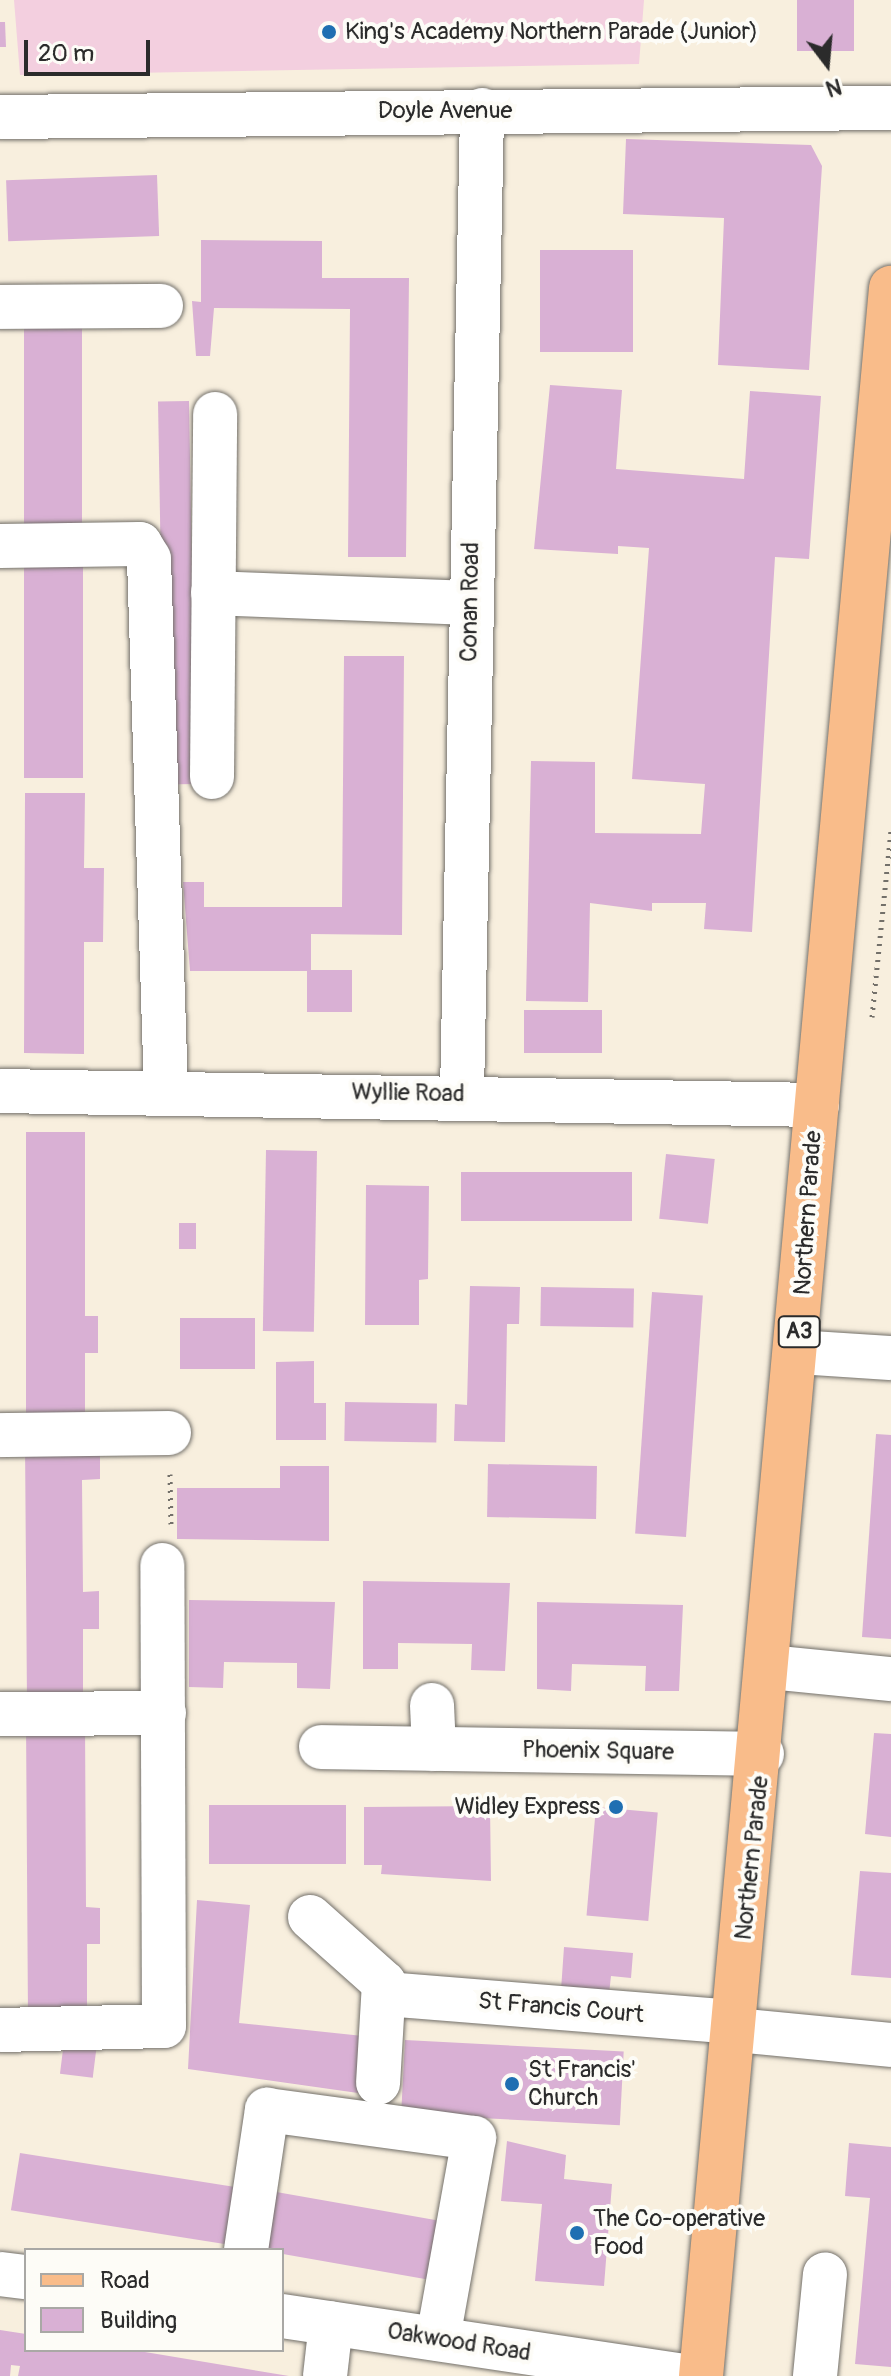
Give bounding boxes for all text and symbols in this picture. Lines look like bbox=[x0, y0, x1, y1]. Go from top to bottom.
place label: King's Academy Northern Parade (Junior) bbox=[345, 18, 758, 46]
marker: King's Academy Northern Parade (Junior) bbox=[320, 23, 338, 41]
scale bar bbox=[28, 24, 154, 74]
north arrow bbox=[787, 24, 867, 104]
text: 20 m bbox=[38, 39, 94, 68]
text: N bbox=[823, 72, 845, 103]
street label: Doyle Avenue bbox=[378, 97, 512, 125]
street label: Conan Road bbox=[455, 542, 485, 662]
street label: Wyllie Road bbox=[351, 1078, 465, 1108]
street label: Northern Parade bbox=[788, 1130, 828, 1296]
road number: A3 bbox=[777, 1314, 821, 1350]
street label: Phoenix Square bbox=[522, 1735, 674, 1767]
street label: Northern Parade bbox=[729, 1775, 775, 1941]
place label: Widley Express bbox=[454, 1793, 600, 1821]
marker: Widley Express bbox=[607, 1798, 625, 1816]
street label: St Francis Court bbox=[477, 1986, 645, 2030]
place label: St Francis' Church bbox=[528, 2056, 636, 2112]
marker: St Francis' Church bbox=[503, 2075, 521, 2093]
place label: The Co-operative Food bbox=[593, 2205, 765, 2261]
marker: The Co-operative Food bbox=[568, 2224, 586, 2242]
legend bbox=[24, 2248, 284, 2352]
text: Road bbox=[100, 2266, 150, 2295]
text: Building bbox=[100, 2306, 177, 2335]
street label: Oakwood Road bbox=[385, 2316, 533, 2368]

